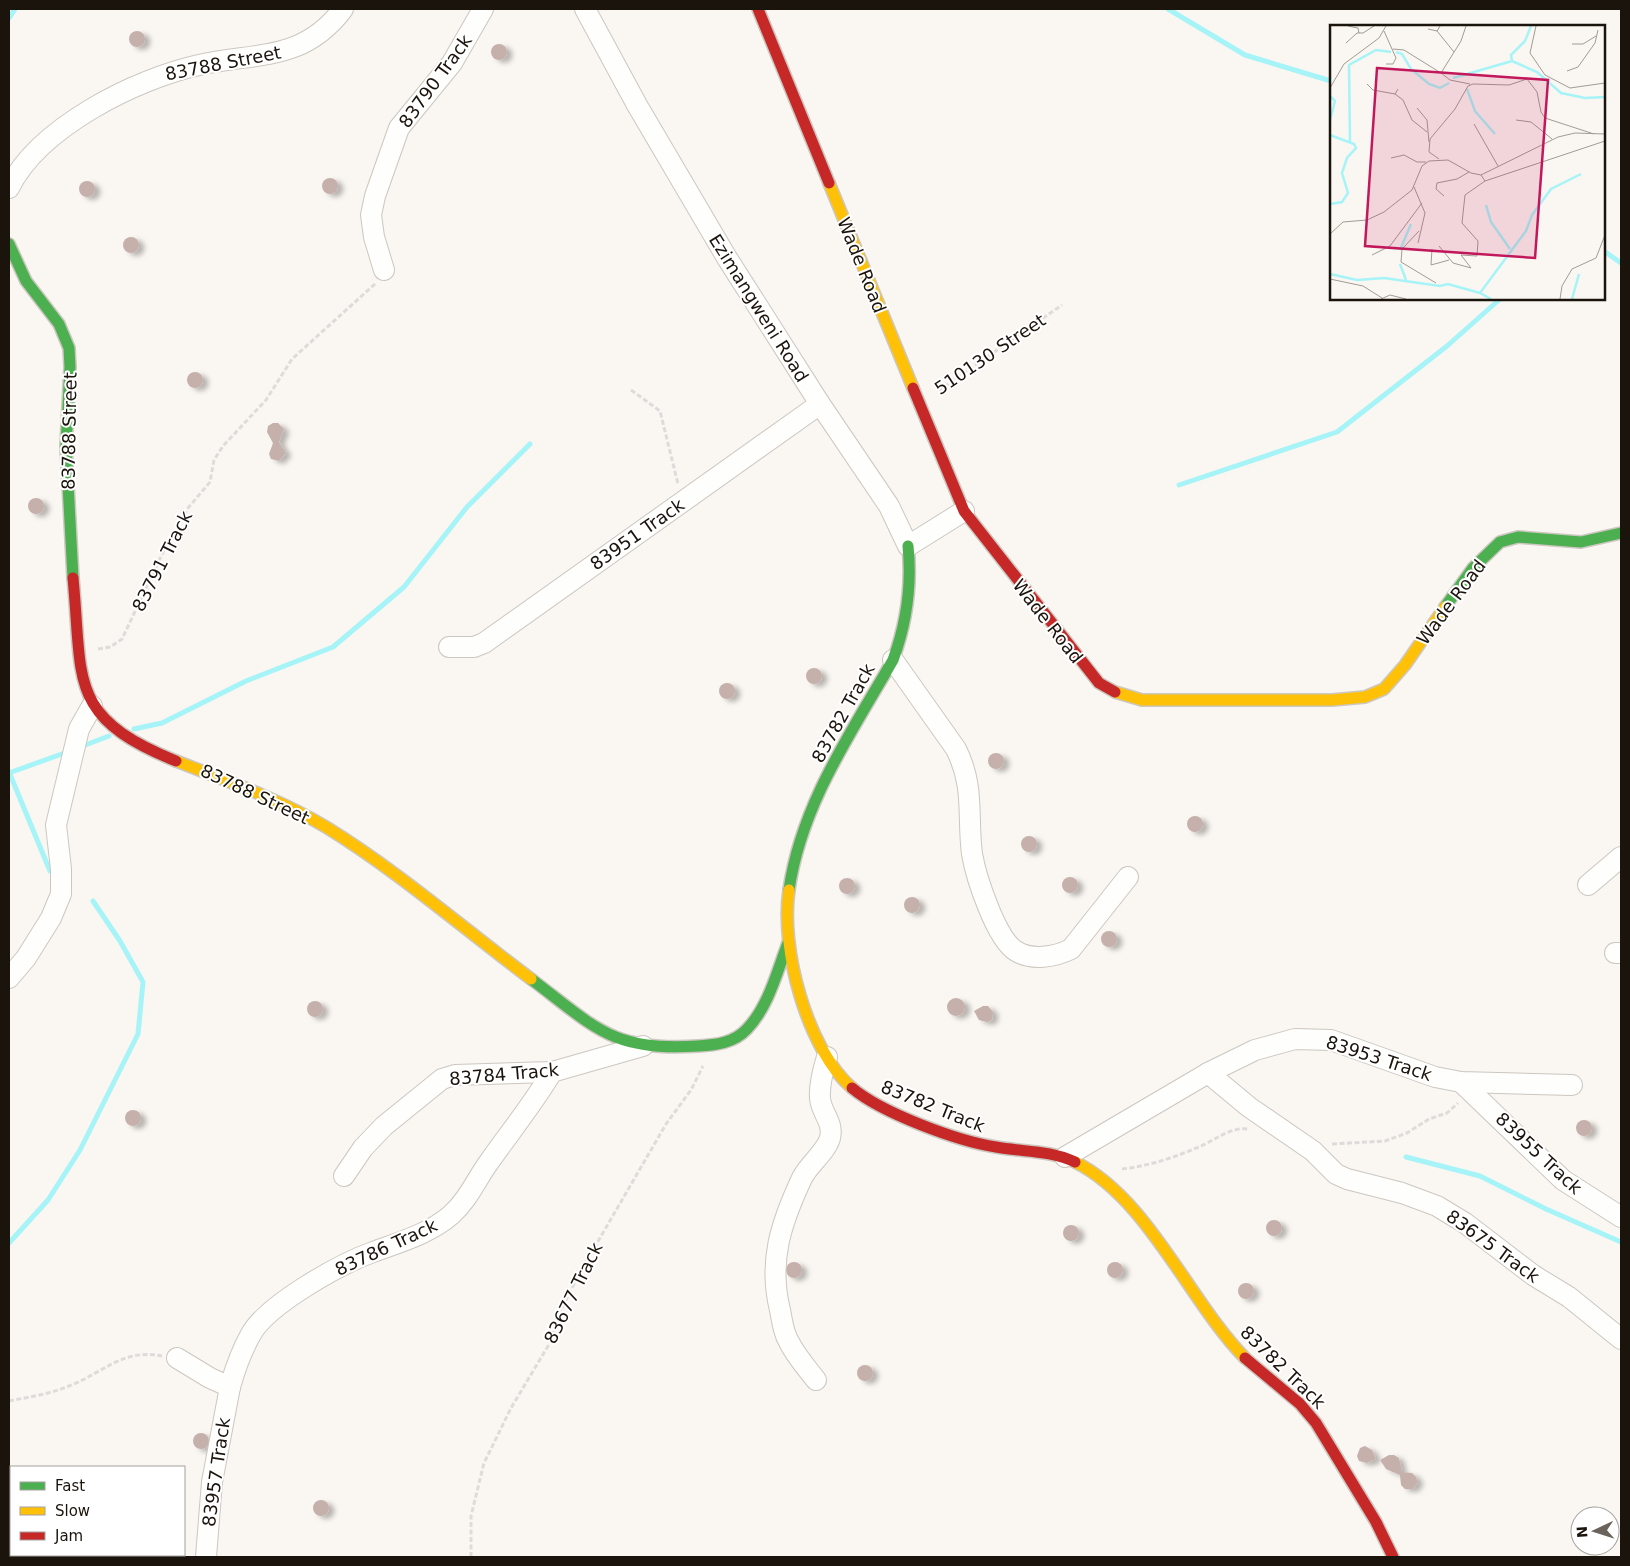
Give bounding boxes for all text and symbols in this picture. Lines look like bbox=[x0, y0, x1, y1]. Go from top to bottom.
inset map bbox=[1330, 25, 1605, 300]
street label: 83790 Track bbox=[394, 30, 476, 132]
street label: 83788 Street bbox=[163, 41, 283, 85]
street label: Wade Road bbox=[833, 214, 891, 316]
street label: Ezimangweni Road bbox=[705, 230, 813, 386]
street label: 510130 Street bbox=[931, 309, 1049, 399]
street label: 83788 Street bbox=[57, 372, 81, 490]
street label: 83951 Track bbox=[586, 494, 689, 574]
street label: 83791 Track bbox=[128, 507, 197, 615]
street label: Wade Road bbox=[1412, 555, 1490, 649]
street label: Wade Road bbox=[1009, 575, 1087, 667]
street label: 83782 Track bbox=[807, 659, 879, 766]
street label: 83788 Street bbox=[197, 760, 313, 828]
street label: 83953 Track bbox=[1323, 1031, 1435, 1085]
street label: 83784 Track bbox=[448, 1059, 560, 1089]
street label: 83782 Track bbox=[878, 1076, 988, 1137]
street label: 83955 Track bbox=[1492, 1108, 1587, 1199]
street label: 83675 Track bbox=[1442, 1205, 1544, 1287]
street label: 83786 Track bbox=[332, 1214, 441, 1280]
street label: 83677 Track bbox=[539, 1238, 607, 1347]
street label: 83782 Track bbox=[1236, 1321, 1330, 1413]
street label: 83957 Track bbox=[198, 1415, 234, 1528]
legend bbox=[10, 1466, 185, 1556]
text: Fast bbox=[55, 1477, 85, 1495]
text: Slow bbox=[55, 1502, 90, 1520]
north arrow bbox=[1570, 1506, 1620, 1556]
text: N bbox=[1574, 1526, 1590, 1538]
text: Jam bbox=[54, 1527, 83, 1545]

